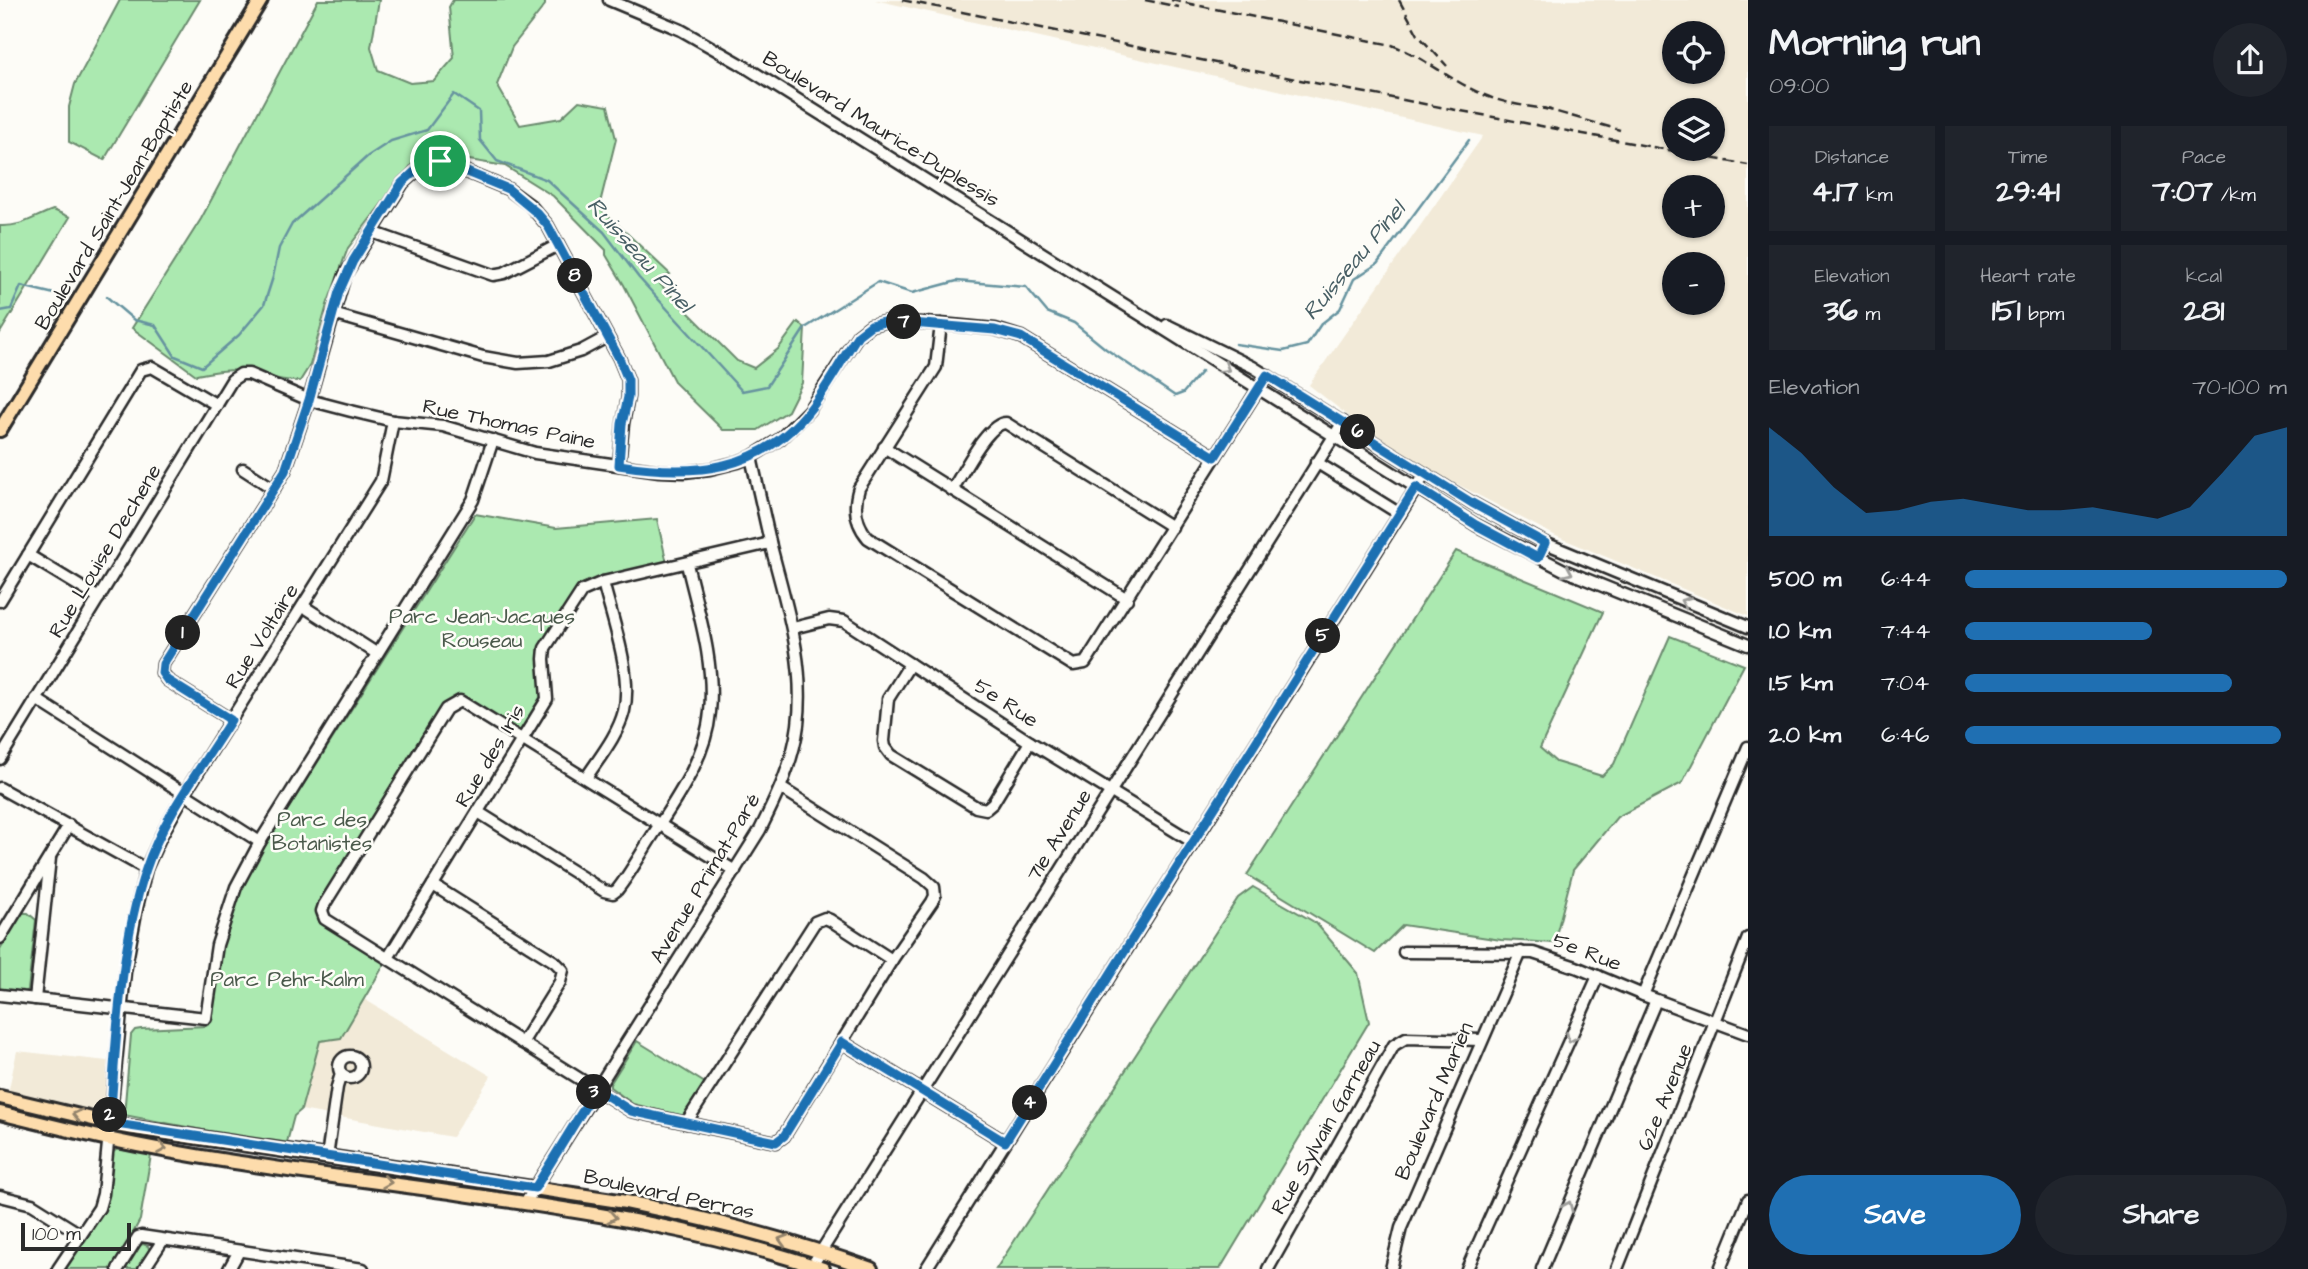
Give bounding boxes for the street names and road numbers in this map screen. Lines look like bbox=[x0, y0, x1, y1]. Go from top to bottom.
street label: Boulevard Maurice-Duplessis bbox=[756, 44, 1005, 215]
street label: Boulevard Saint-Jean-Baptiste bbox=[28, 75, 201, 336]
street label: Rue Thomas Paine bbox=[420, 392, 598, 456]
street label: Rue Louise Dechene bbox=[42, 459, 168, 643]
street label: Rue Voltaire bbox=[218, 578, 306, 694]
street label: 5e Rue bbox=[968, 671, 1044, 735]
street label: Rue des Iris bbox=[448, 699, 532, 813]
street label: 71e Avenue bbox=[1019, 783, 1099, 887]
street label: Avenue Primat-Paré bbox=[643, 787, 767, 969]
street label: 5e Rue bbox=[1548, 926, 1626, 978]
street label: Boulevard Marien bbox=[1388, 1018, 1480, 1184]
street label: Rue Sylvain Garneau bbox=[1264, 1034, 1390, 1221]
street label: 62e Avenue bbox=[1630, 1039, 1700, 1155]
street label: Boulevard Perras bbox=[581, 1162, 757, 1226]

